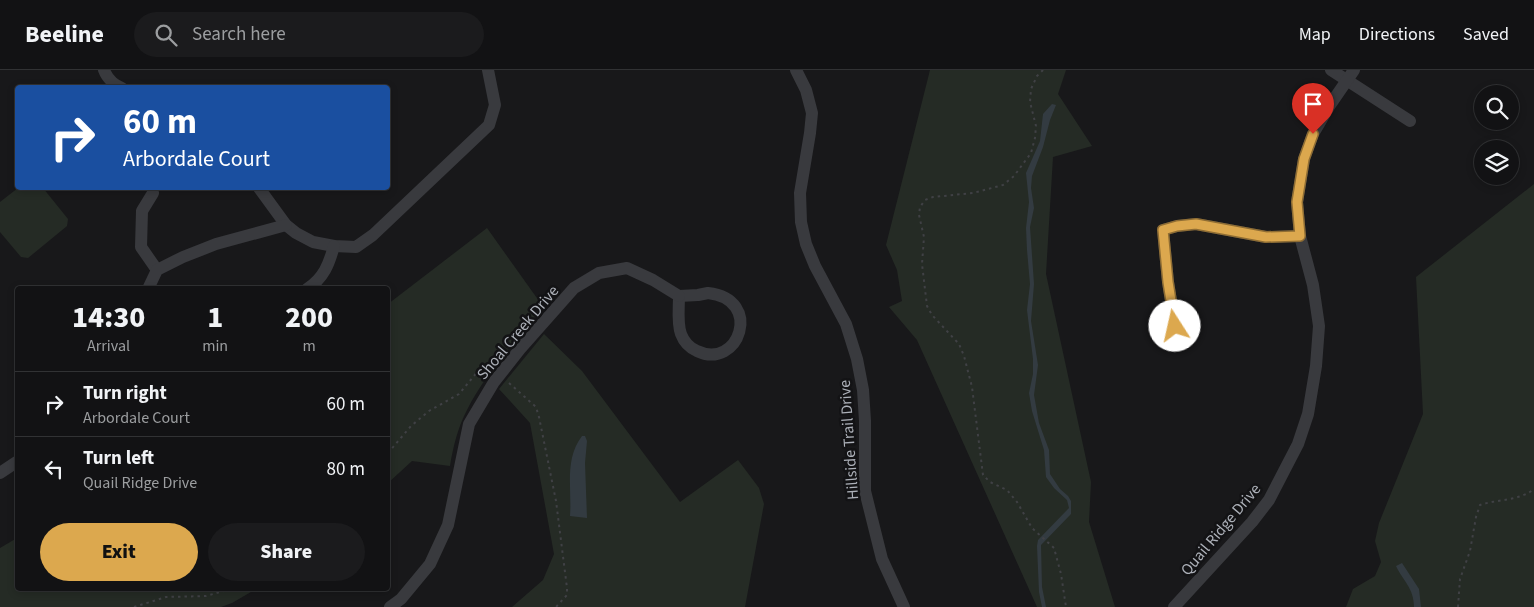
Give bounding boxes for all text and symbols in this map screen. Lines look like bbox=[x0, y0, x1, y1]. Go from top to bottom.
search box bbox=[134, 12, 484, 57]
text: Beeline bbox=[25, 17, 104, 52]
icon: search bbox=[152, 21, 180, 49]
text: Search here bbox=[192, 21, 286, 48]
text: Map bbox=[1299, 22, 1331, 47]
text: Directions bbox=[1359, 22, 1435, 47]
text: Saved bbox=[1463, 22, 1509, 47]
pin bbox=[1292, 83, 1334, 134]
map controls bbox=[1474, 85, 1519, 185]
button: search bbox=[1474, 85, 1519, 130]
icon: arrive bbox=[1299, 90, 1327, 118]
text: 60 m bbox=[123, 97, 197, 147]
icon: right bbox=[40, 105, 105, 170]
button: layers bbox=[1474, 140, 1519, 185]
text: Arbordale Court bbox=[123, 143, 270, 175]
street label: Shoal Creek Drive bbox=[472, 281, 564, 385]
text: 14:30 bbox=[72, 296, 145, 339]
text: 1 bbox=[207, 296, 223, 339]
text: 200 bbox=[285, 296, 333, 339]
position arrow bbox=[1148, 299, 1200, 351]
text: Arrival bbox=[87, 335, 130, 357]
text: min bbox=[202, 335, 228, 357]
text: m bbox=[302, 335, 316, 357]
street label: Hillside Trail Drive bbox=[834, 379, 864, 501]
text: Turn right bbox=[83, 380, 167, 407]
icon: right bbox=[40, 390, 68, 418]
text: 60 m bbox=[327, 391, 365, 418]
text: Arbordale Court bbox=[83, 407, 190, 429]
text: Turn left bbox=[83, 445, 154, 472]
icon: left bbox=[40, 455, 68, 483]
text: 80 m bbox=[327, 456, 365, 483]
text: Quail Ridge Drive bbox=[83, 472, 197, 494]
street label: Quail Ridge Drive bbox=[1176, 479, 1266, 580]
button: Exit bbox=[40, 523, 198, 581]
button: Share bbox=[208, 523, 365, 581]

